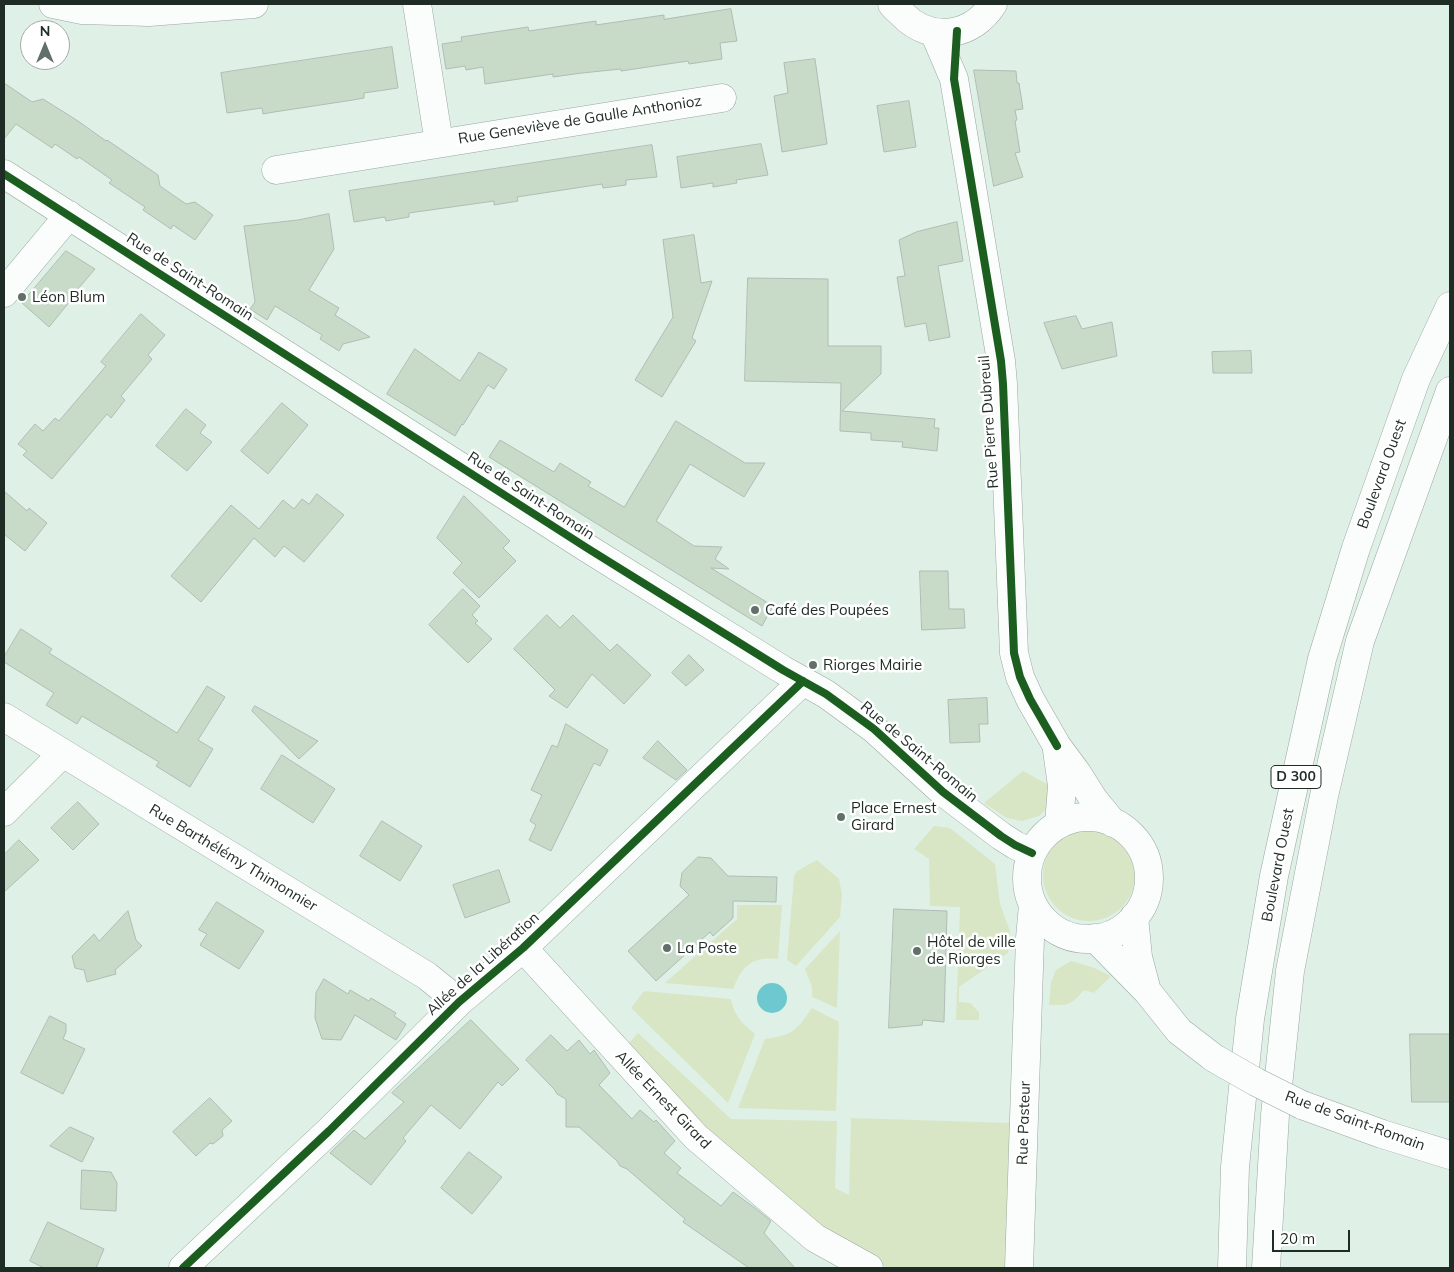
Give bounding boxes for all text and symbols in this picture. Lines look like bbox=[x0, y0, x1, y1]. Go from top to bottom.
north arrow bbox=[20, 20, 70, 70]
text: N bbox=[40, 22, 50, 40]
street label: Rue Geneviève de Gaulle Anthonioz bbox=[457, 92, 703, 148]
street label: Rue de Saint-Romain bbox=[123, 229, 257, 325]
place label: Léon Blum bbox=[32, 288, 105, 306]
marker: Léon Blum bbox=[16, 291, 28, 303]
street label: Rue Pierre Dubreuil bbox=[975, 355, 1003, 489]
street label: Boulevard Ouest bbox=[1354, 417, 1410, 531]
street label: Rue de Saint-Romain bbox=[464, 448, 598, 544]
place label: Café des Poupées bbox=[765, 601, 889, 619]
marker: Café des Poupées bbox=[749, 604, 761, 616]
place label: Riorges Mairie bbox=[823, 656, 922, 674]
marker: Riorges Mairie bbox=[807, 659, 819, 671]
street label: Rue de Saint-Romain bbox=[857, 698, 981, 806]
road number: D 300 bbox=[1271, 766, 1321, 789]
place label: Place Ernest Girard bbox=[851, 799, 937, 834]
street label: Rue Barthélémy Thimonnier bbox=[146, 801, 320, 915]
street label: Boulevard Ouest bbox=[1258, 807, 1298, 923]
marker: Place Ernest Girard bbox=[835, 811, 847, 823]
street label: Allée de la Libération bbox=[423, 909, 543, 1019]
place label: Hôtel de ville de Riorges bbox=[927, 933, 1016, 968]
place label: La Poste bbox=[677, 939, 737, 957]
marker: La Poste bbox=[661, 942, 673, 954]
marker: Hôtel de ville de Riorges bbox=[911, 945, 923, 957]
street label: Allée Ernest Girard bbox=[612, 1047, 714, 1153]
street label: Rue Pasteur bbox=[1014, 1081, 1034, 1165]
street label: Rue de Saint-Romain bbox=[1283, 1087, 1427, 1155]
scale bar bbox=[1274, 1220, 1352, 1252]
text: 20 m bbox=[1280, 1229, 1315, 1248]

